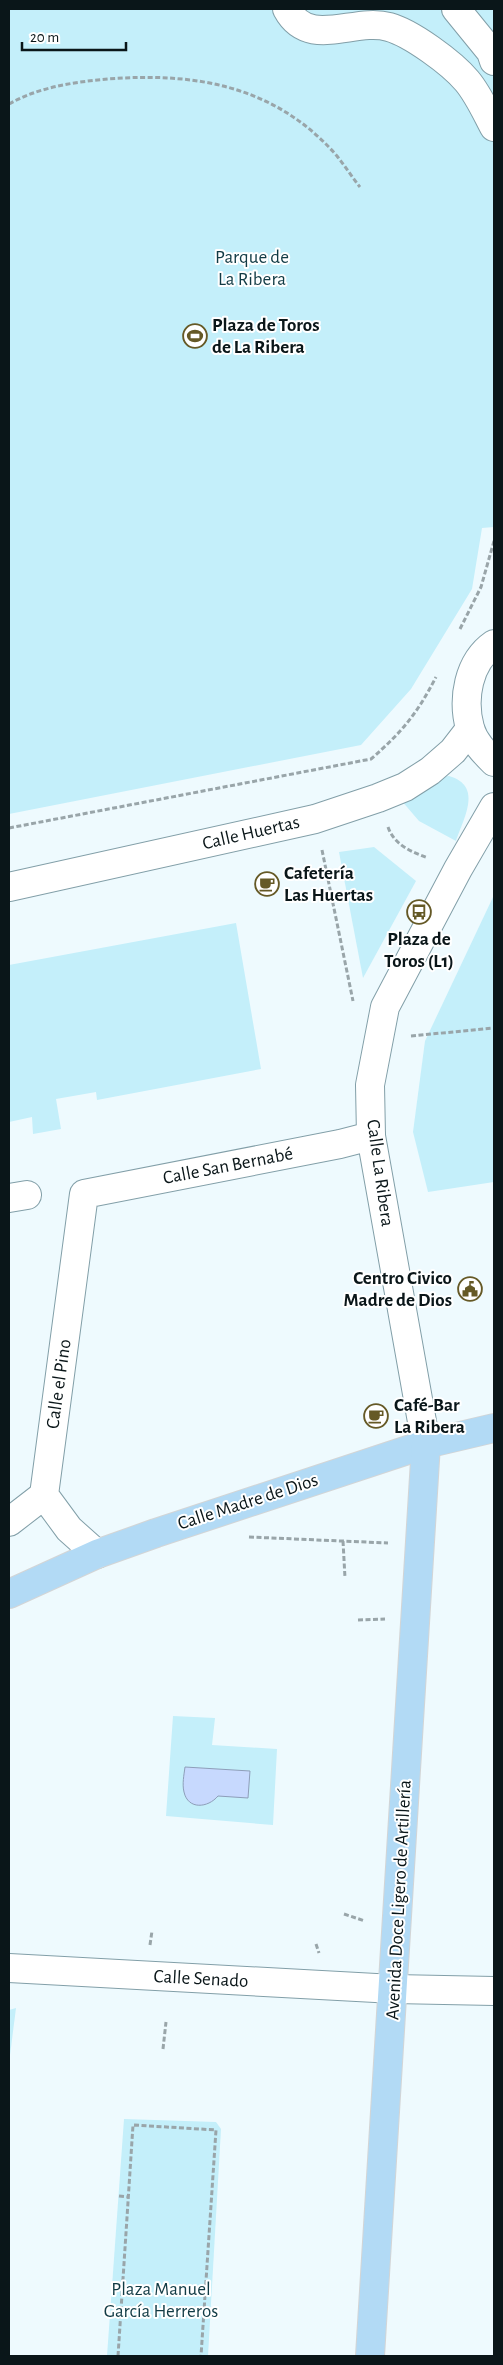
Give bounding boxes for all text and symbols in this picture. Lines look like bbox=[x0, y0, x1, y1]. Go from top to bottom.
scale bar bbox=[22, 20, 126, 52]
text: 20 m bbox=[30, 30, 59, 45]
park label: Parque de La Ribera bbox=[215, 248, 289, 289]
place label: Plaza de Toros de La Ribera bbox=[212, 316, 319, 357]
sports icon: Plaza de Toros de La Ribera bbox=[182, 323, 208, 349]
street label: Calle Huertas bbox=[201, 813, 301, 853]
place label: Cafetería Las Huertas bbox=[284, 864, 373, 905]
cafe icon: Cafetería Las Huertas bbox=[254, 871, 280, 897]
bus stop icon: Plaza de Toros (L1) bbox=[406, 899, 432, 925]
place label: Plaza de Toros (L1) bbox=[384, 930, 454, 971]
street label: Calle La Ribera bbox=[363, 1118, 397, 1228]
street label: Calle San Bernabé bbox=[161, 1144, 295, 1188]
place label: Centro Civico Madre de Dios bbox=[344, 1269, 452, 1310]
public building icon: Centro Civico Madre de Dios bbox=[457, 1276, 483, 1302]
street label: Calle el Pino bbox=[43, 1338, 75, 1430]
place label: Café-Bar La Ribera bbox=[394, 1396, 465, 1437]
cafe icon: Café-Bar La Ribera bbox=[363, 1403, 389, 1429]
street label: Calle Madre de Dios bbox=[175, 1470, 321, 1534]
street label: Avenida Doce Ligero de Artillería bbox=[383, 1779, 415, 2020]
street label: Calle Senado bbox=[153, 1967, 249, 1991]
park label: Plaza Manuel García Herreros bbox=[104, 2280, 218, 2321]

